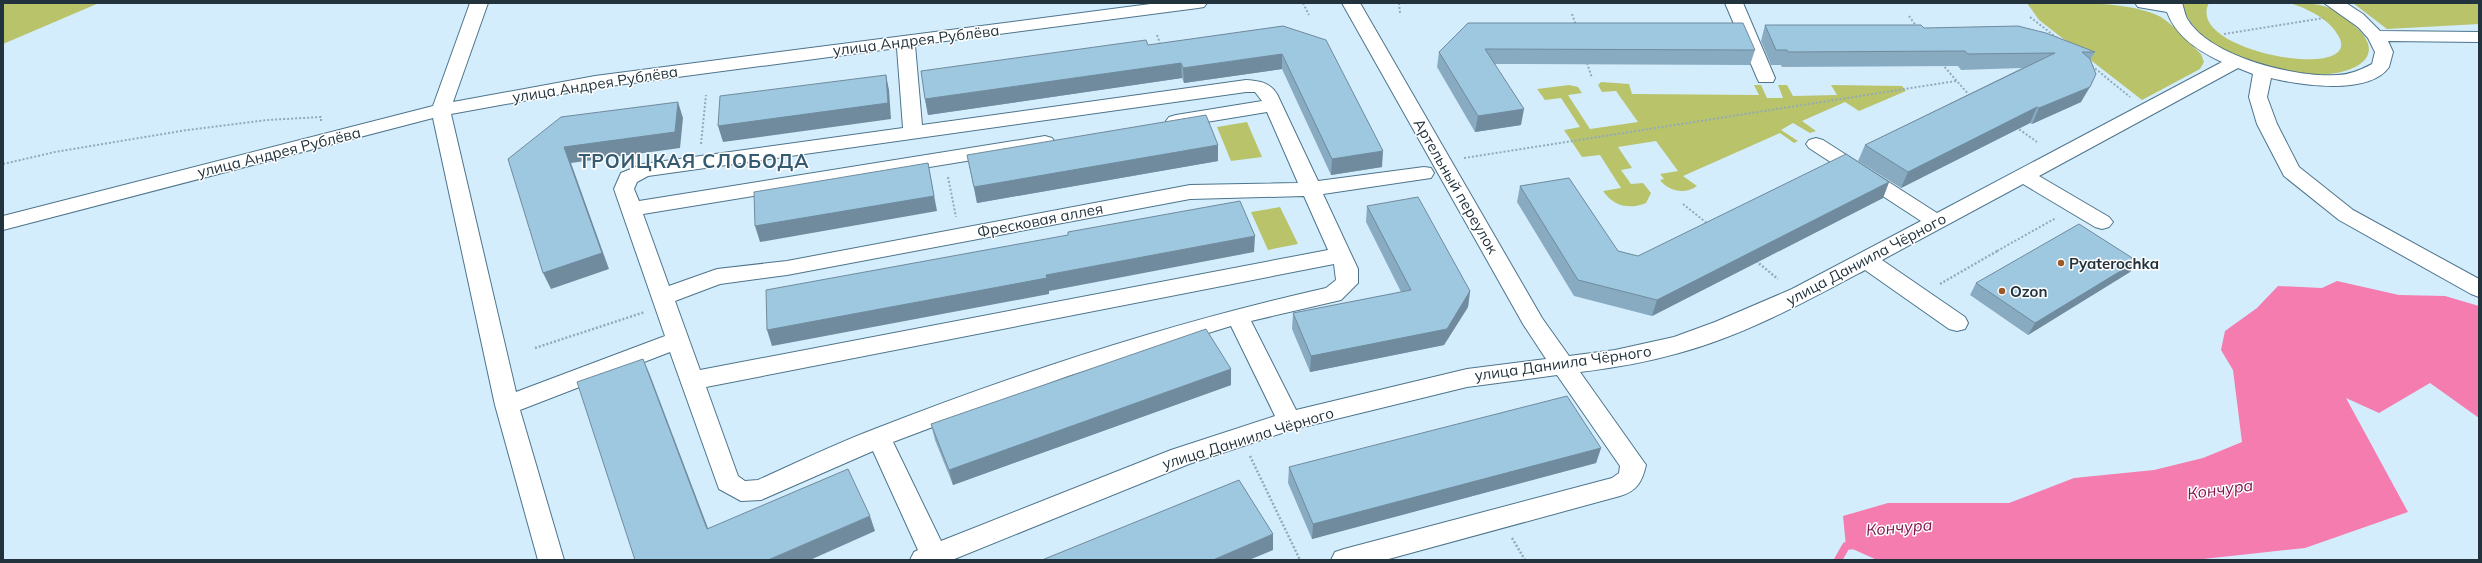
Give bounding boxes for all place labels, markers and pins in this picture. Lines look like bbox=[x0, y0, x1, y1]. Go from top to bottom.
place label: Pyaterochka bbox=[2069, 254, 2159, 273]
marker: Pyaterochka bbox=[2056, 258, 2066, 268]
place label: Ozon bbox=[2010, 282, 2047, 301]
marker: Ozon bbox=[1997, 286, 2007, 296]

